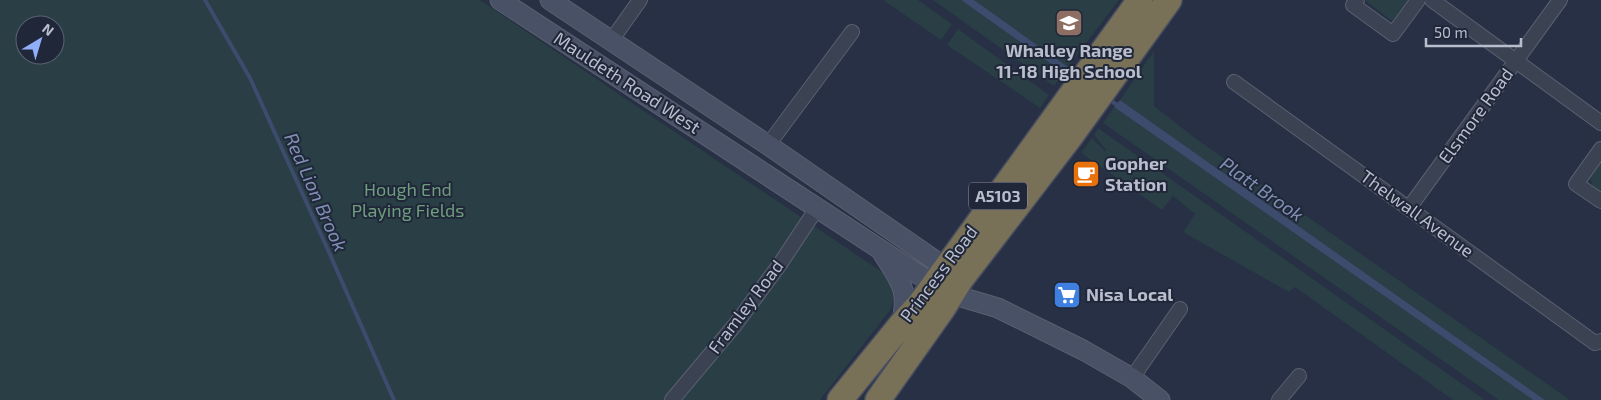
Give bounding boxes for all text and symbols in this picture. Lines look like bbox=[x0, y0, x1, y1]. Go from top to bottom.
school or university icon: Whalley Range 11-18 High School bbox=[1054, 8, 1084, 38]
north arrow bbox=[15, 15, 65, 65]
scale bar bbox=[1426, 15, 1521, 47]
text: N bbox=[39, 20, 58, 39]
text: 50 m bbox=[1434, 23, 1468, 41]
street label: Mauldeth Road West bbox=[550, 27, 705, 138]
place label: Whalley Range 11-18 High School bbox=[996, 39, 1142, 82]
street label: Elsmore Road bbox=[1433, 63, 1517, 167]
water label: Red Lion Brook bbox=[280, 129, 353, 255]
water label: Platt Brook bbox=[1216, 151, 1309, 226]
place label: Gopher Station bbox=[1105, 152, 1167, 195]
cafe icon: Gopher Station bbox=[1071, 159, 1101, 189]
street label: Thelwall Avenue bbox=[1357, 165, 1478, 262]
park label: Hough End Playing Fields bbox=[352, 178, 465, 221]
road number: A5103 bbox=[969, 182, 1027, 210]
street label: Princess Road bbox=[895, 221, 982, 326]
street label: Framley Road bbox=[703, 255, 788, 358]
supermarket icon: Nisa Local bbox=[1052, 280, 1082, 310]
place label: Nisa Local bbox=[1086, 283, 1173, 305]

